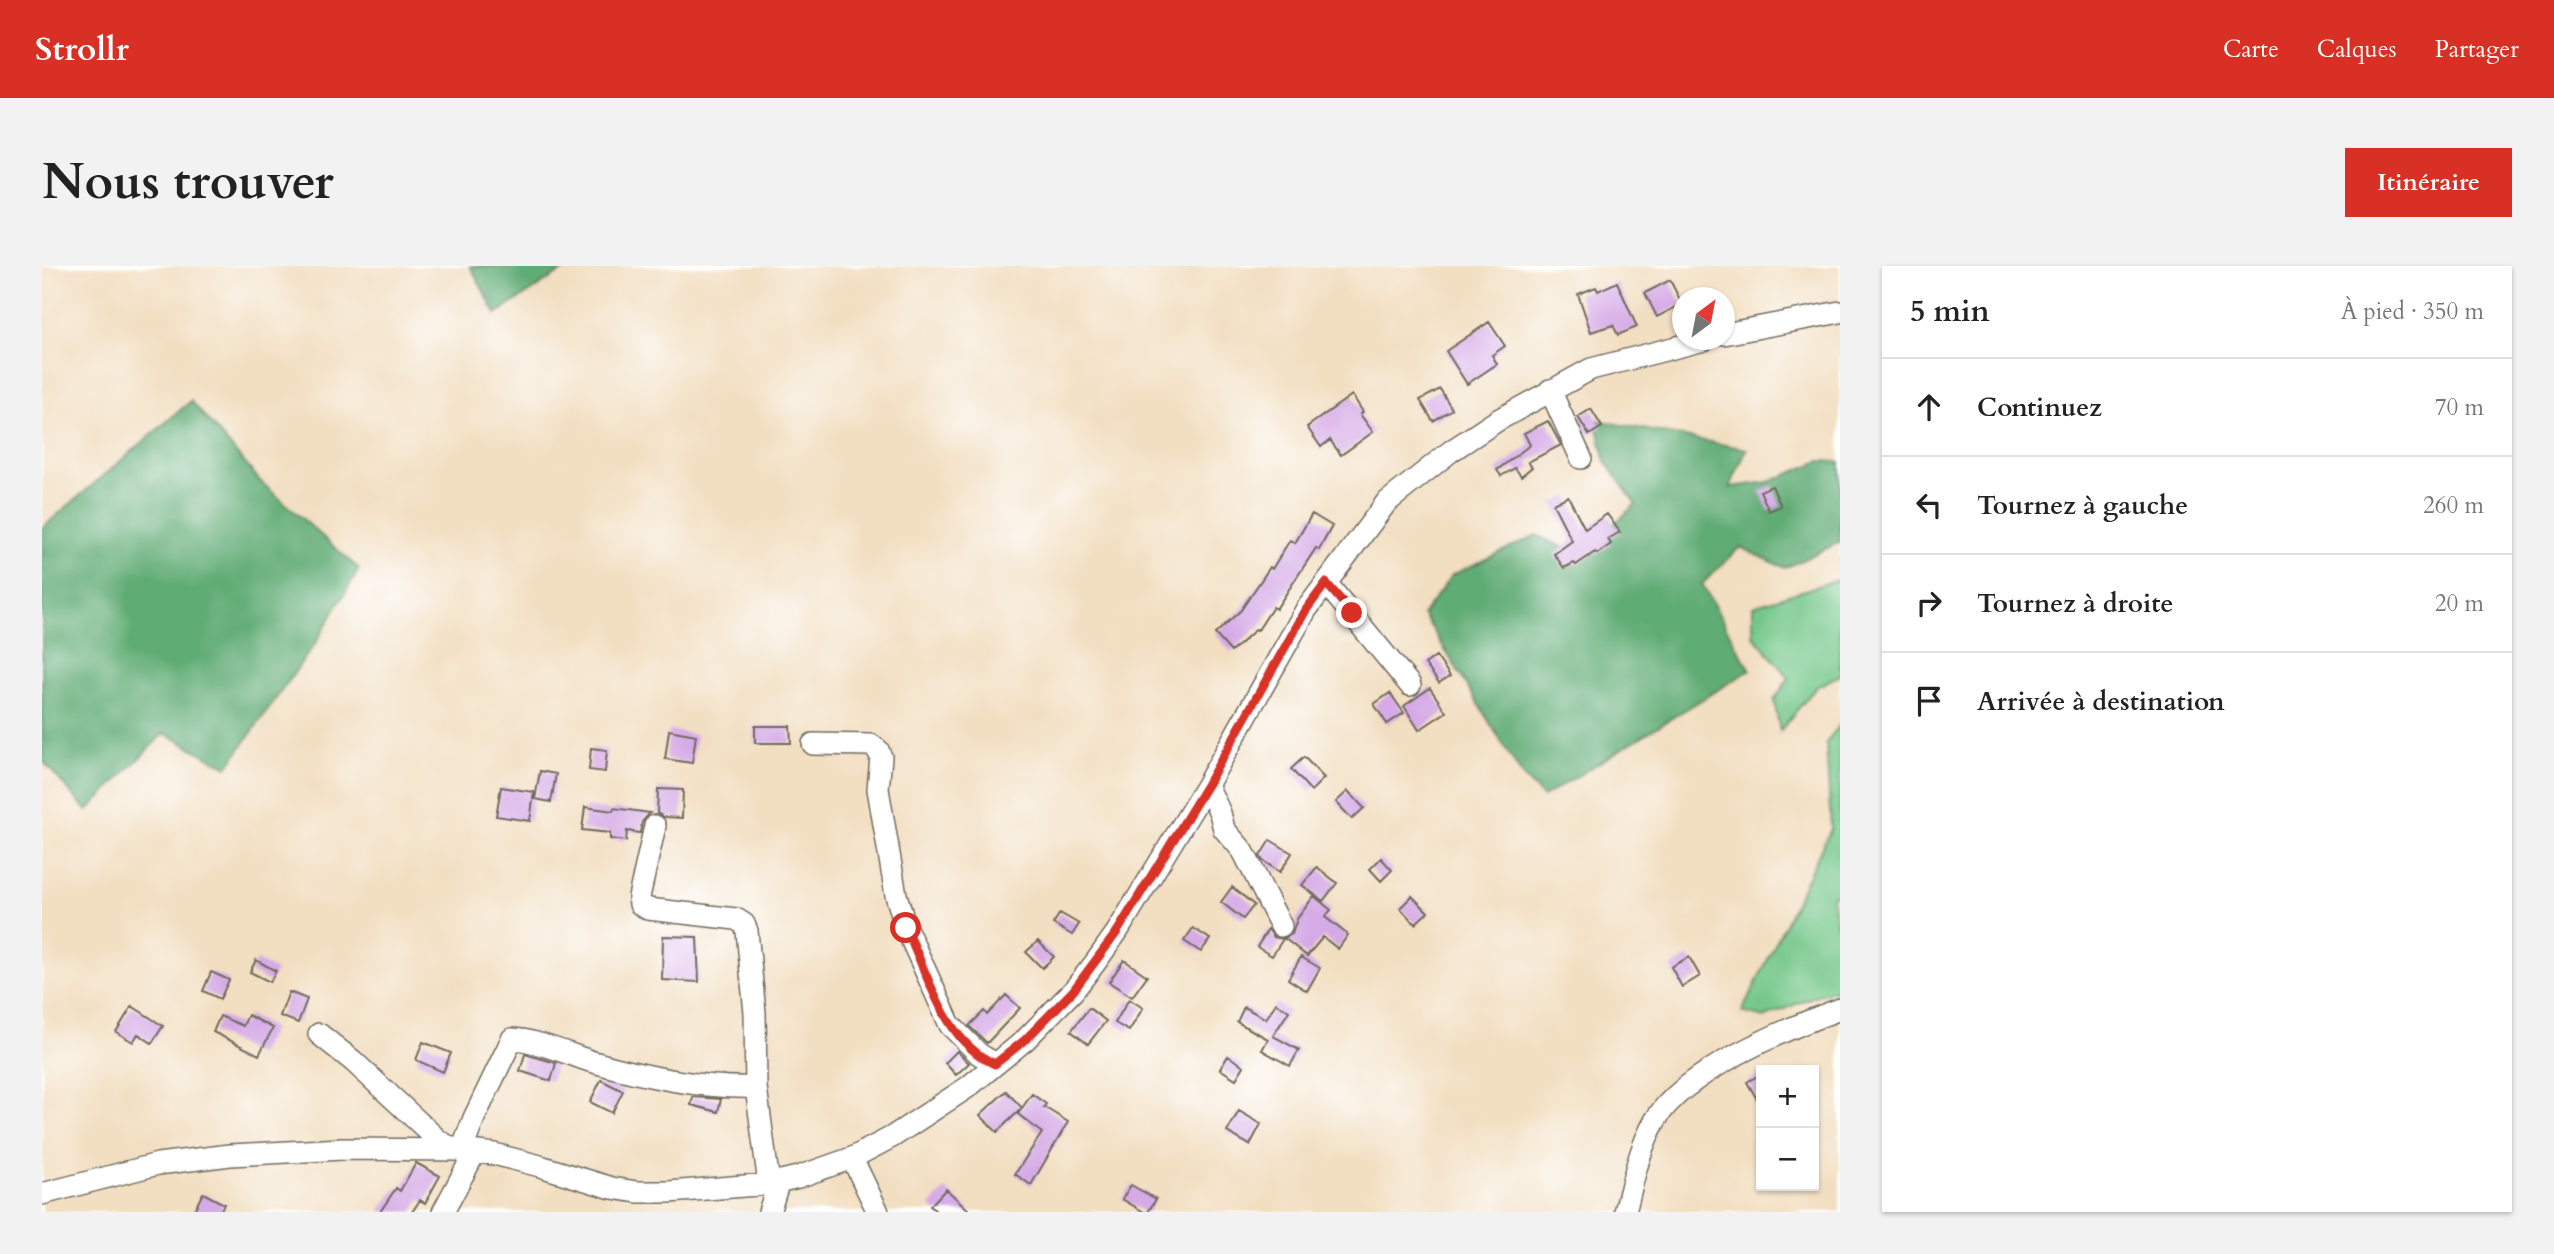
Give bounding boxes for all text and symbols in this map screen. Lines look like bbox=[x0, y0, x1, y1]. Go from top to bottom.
text: Strollr bbox=[35, 27, 129, 72]
text: Carte bbox=[2223, 33, 2279, 66]
text: Calques bbox=[2317, 33, 2397, 66]
text: Partager bbox=[2435, 33, 2519, 66]
button: Itinéraire bbox=[2345, 148, 2512, 217]
text: Nous trouver bbox=[42, 149, 334, 216]
north arrow bbox=[1672, 287, 1735, 350]
text: 5 min bbox=[1910, 291, 1990, 332]
text: À pied · 350 m bbox=[2341, 296, 2484, 327]
icon: ahead bbox=[1910, 388, 1948, 426]
text: Continuez bbox=[1977, 390, 2102, 425]
text: 70 m bbox=[2435, 392, 2484, 423]
icon: left bbox=[1910, 486, 1948, 524]
text: Tournez à gauche bbox=[1977, 488, 2188, 523]
text: 260 m bbox=[2423, 490, 2484, 521]
icon: right bbox=[1910, 584, 1948, 622]
text: Tournez à droite bbox=[1977, 586, 2173, 621]
text: 20 m bbox=[2435, 588, 2484, 619]
route end bbox=[1336, 597, 1367, 628]
icon: arrive bbox=[1910, 682, 1948, 720]
text: Arrivée à destination bbox=[1977, 684, 2225, 719]
route start bbox=[890, 912, 921, 943]
map controls bbox=[1756, 1065, 1819, 1191]
button: + bbox=[1756, 1065, 1819, 1128]
button: − bbox=[1756, 1128, 1819, 1191]

